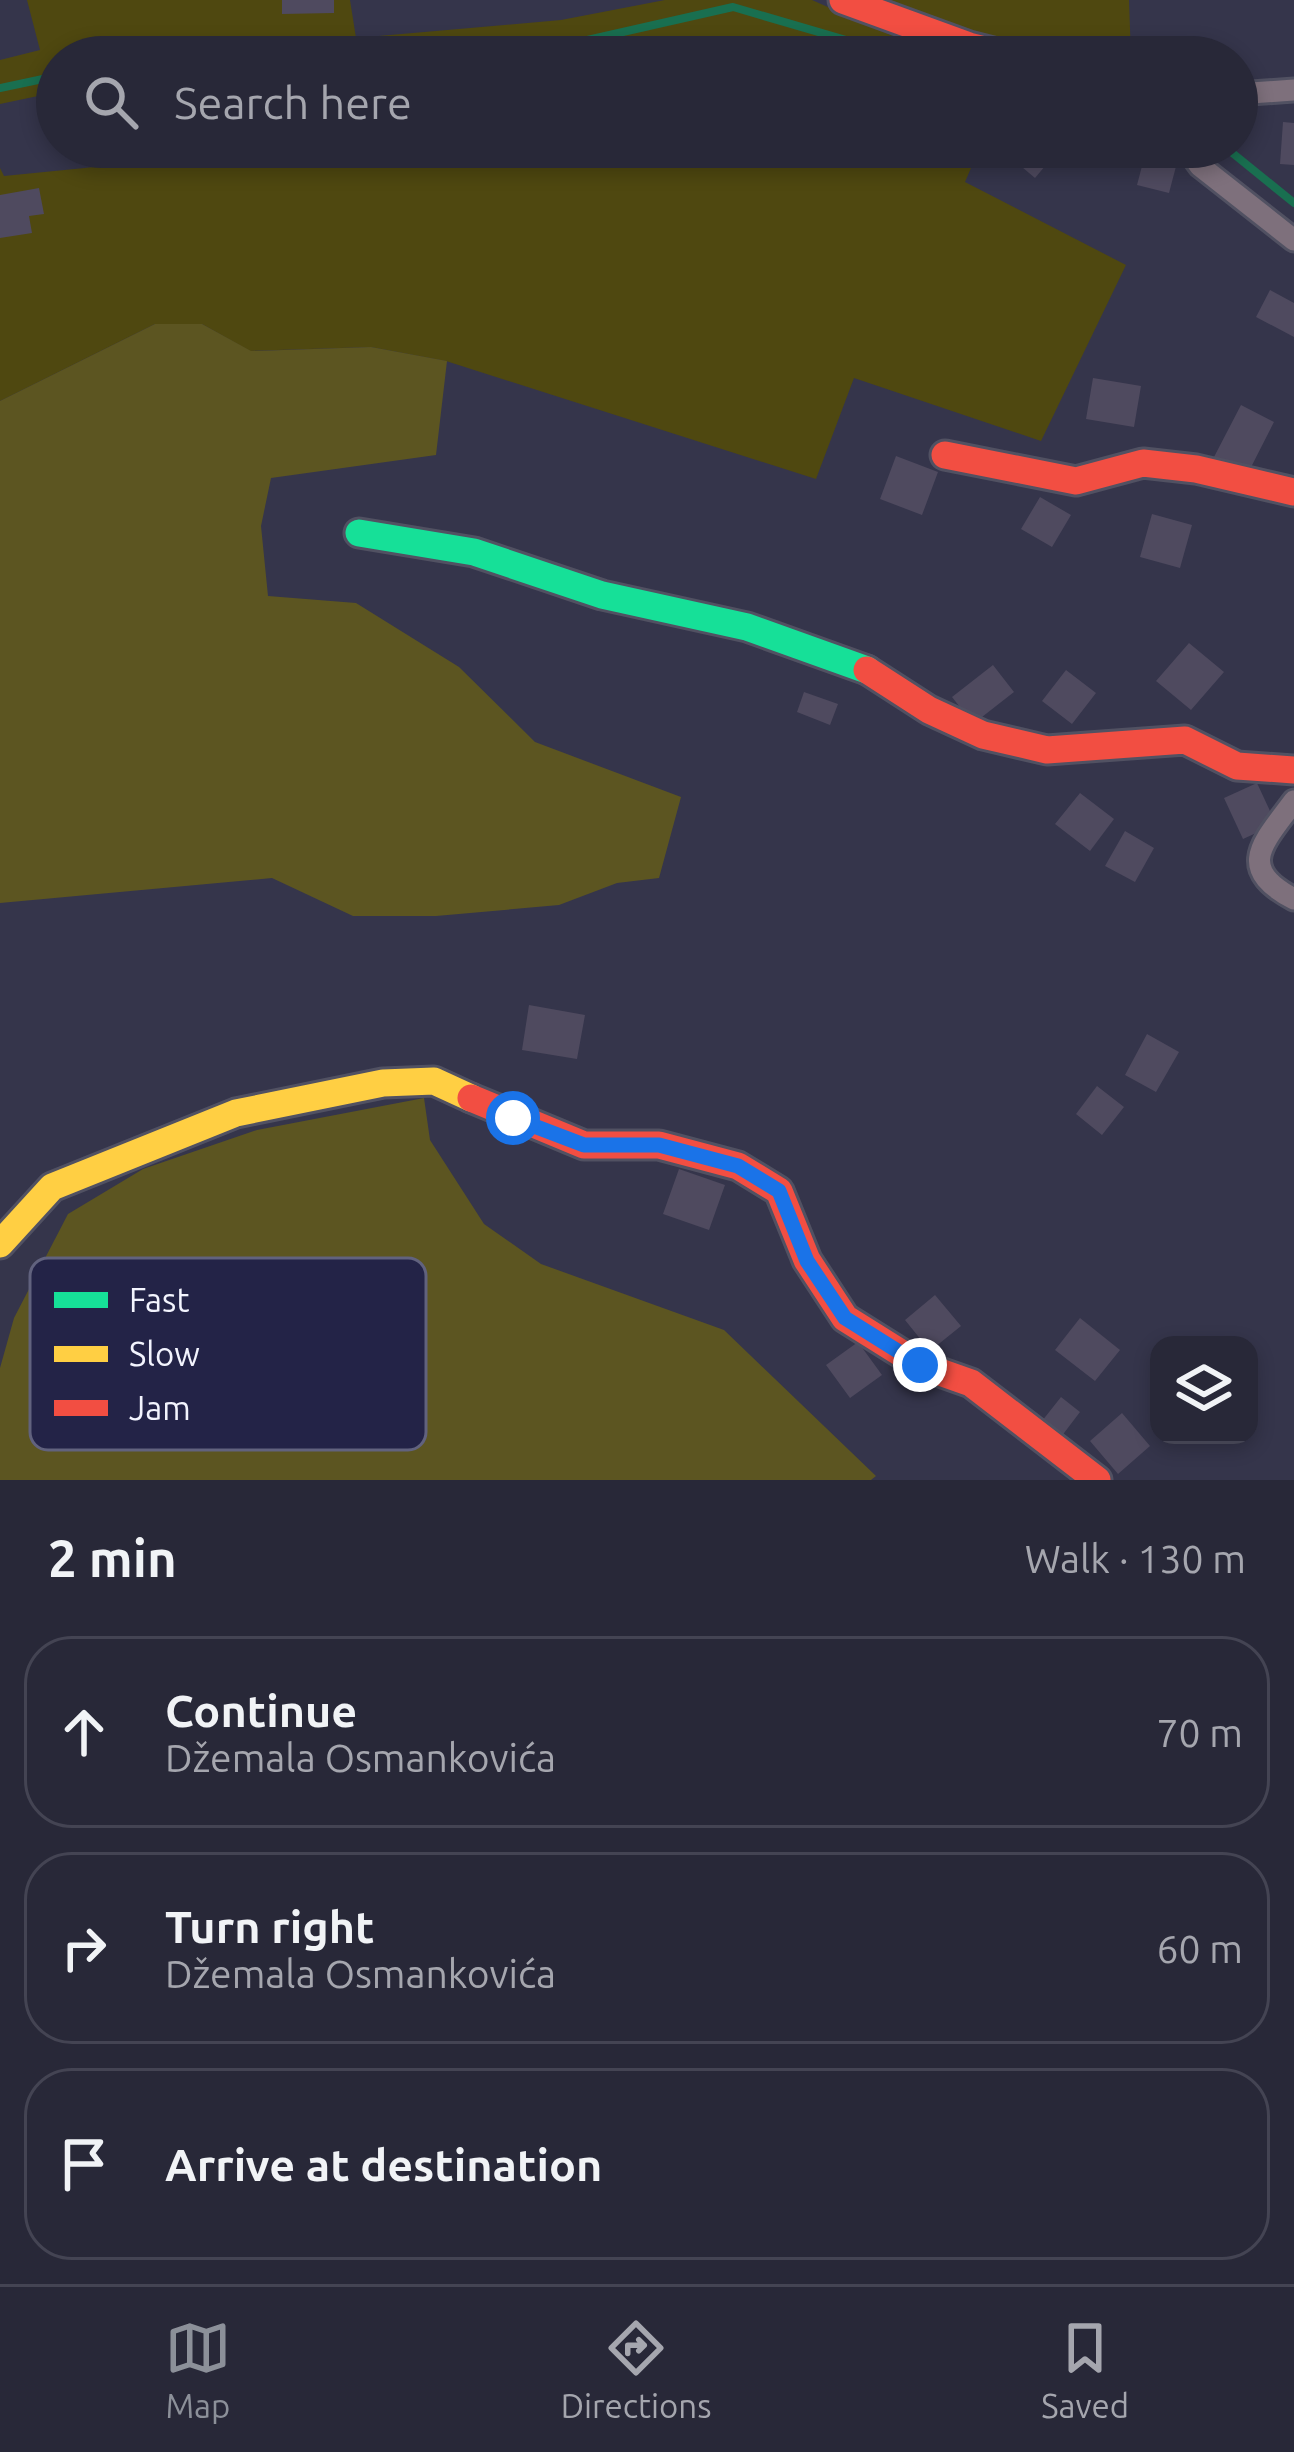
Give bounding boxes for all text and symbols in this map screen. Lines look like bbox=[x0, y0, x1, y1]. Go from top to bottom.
search box bbox=[36, 36, 1258, 168]
icon: search bbox=[78, 69, 144, 135]
text: Search here bbox=[174, 77, 412, 128]
route start bbox=[486, 1091, 540, 1145]
legend bbox=[30, 1258, 426, 1450]
text: Fast bbox=[129, 1281, 189, 1318]
text: Slow bbox=[129, 1335, 200, 1372]
map controls bbox=[1150, 1336, 1258, 1444]
button: layers bbox=[1150, 1336, 1258, 1444]
route end bbox=[893, 1338, 947, 1392]
text: Jam bbox=[129, 1389, 191, 1426]
text: 2 min bbox=[48, 1529, 177, 1587]
text: Walk · 130 m bbox=[1025, 1537, 1246, 1580]
text: Continue bbox=[165, 1685, 357, 1736]
icon: ahead bbox=[51, 1699, 117, 1765]
text: 70 m bbox=[1156, 1711, 1243, 1754]
text: Džemala Osmankovića bbox=[165, 1736, 556, 1779]
text: Turn right bbox=[165, 1901, 374, 1952]
icon: right bbox=[51, 1915, 117, 1981]
text: 60 m bbox=[1156, 1927, 1243, 1970]
text: Džemala Osmankovića bbox=[165, 1952, 556, 1995]
icon: arrive bbox=[51, 2131, 117, 2197]
text: Arrive at destination bbox=[165, 2139, 602, 2190]
tab: Map bbox=[165, 2315, 231, 2424]
tab: Directions bbox=[561, 2315, 711, 2424]
tab: Saved bbox=[1041, 2315, 1129, 2424]

